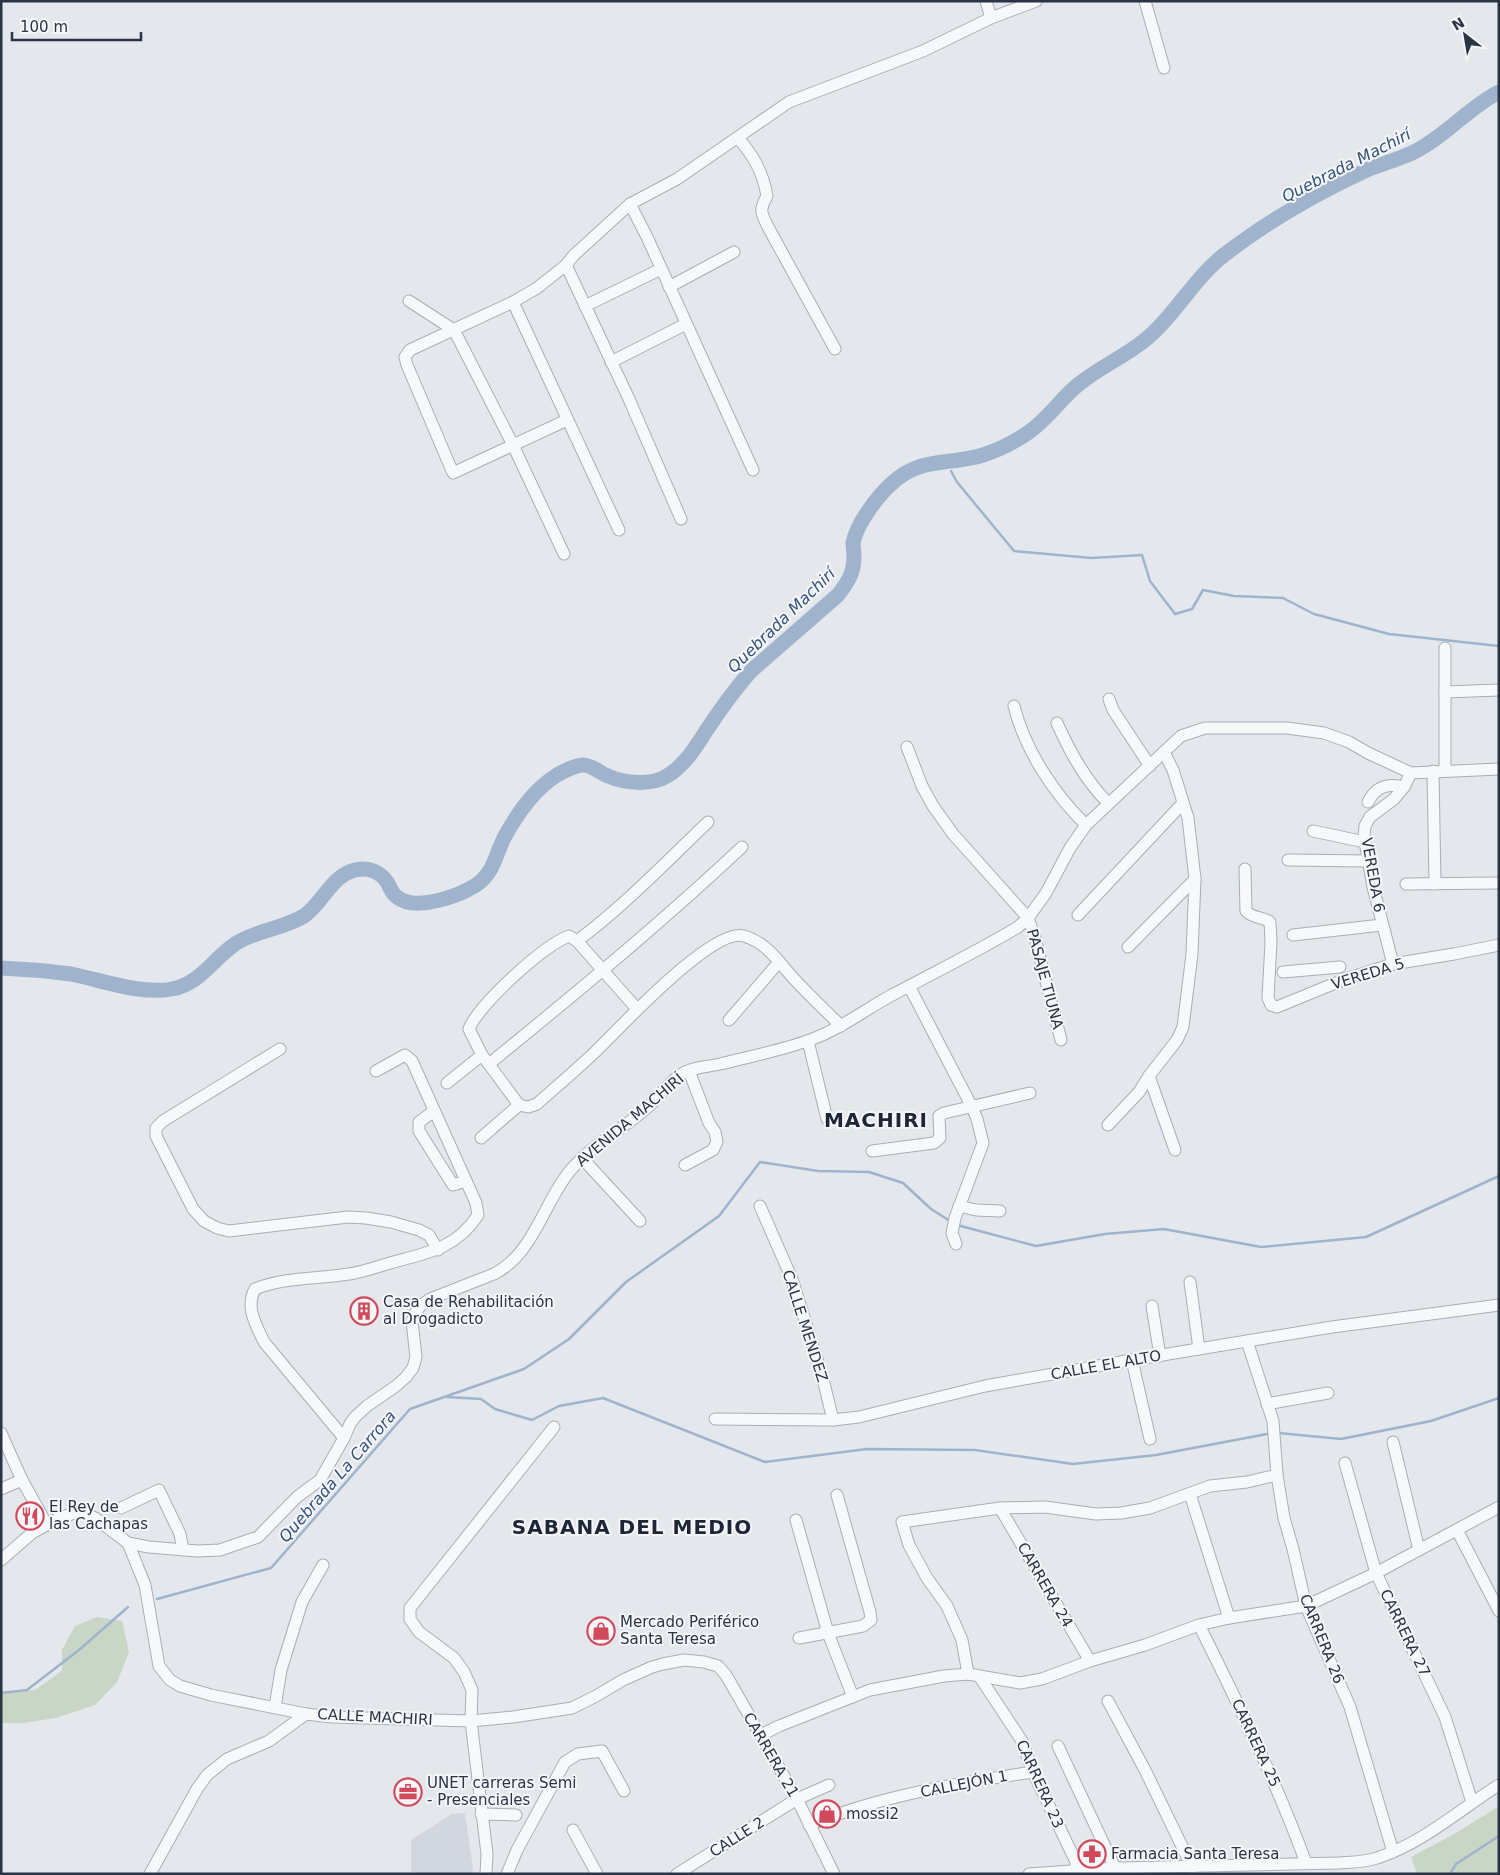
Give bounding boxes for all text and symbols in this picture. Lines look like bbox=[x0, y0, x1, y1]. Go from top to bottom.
scale bar bbox=[12, 10, 141, 42]
north arrow bbox=[1440, 10, 1490, 60]
text: N bbox=[1449, 14, 1467, 34]
text: 100 m bbox=[20, 18, 68, 36]
water label: Quebrada Machirí bbox=[1279, 124, 1416, 206]
water label: Quebrada Machirí bbox=[724, 562, 841, 677]
street label: VEREDA 6 bbox=[1358, 836, 1388, 914]
street label: PASAJE TIUNA bbox=[1023, 927, 1067, 1032]
street label: VEREDA 5 bbox=[1329, 954, 1407, 994]
street label: AVENIDA MACHIRÍ bbox=[572, 1069, 687, 1170]
district label: MACHIRI bbox=[824, 1108, 928, 1132]
street label: CALLE MENDEZ bbox=[778, 1268, 832, 1384]
place label: Casa de Rehabilitación al Drogadicto bbox=[383, 1293, 554, 1328]
building icon: Casa de Rehabilitación al Drogadicto bbox=[349, 1296, 379, 1326]
street label: CALLE EL ALTO bbox=[1049, 1346, 1163, 1384]
water label: Quebrada La Carrora bbox=[275, 1407, 400, 1546]
place label: El Rey de las Cachapas bbox=[49, 1498, 148, 1533]
restaurant icon: El Rey de las Cachapas bbox=[15, 1501, 45, 1531]
district label: SABANA DEL MEDIO bbox=[512, 1515, 752, 1539]
street label: CARRERA 24 bbox=[1013, 1539, 1077, 1631]
street label: CARRERA 27 bbox=[1376, 1586, 1434, 1680]
street label: CARRERA 26 bbox=[1296, 1592, 1348, 1686]
place label: Mercado Periférico Santa Teresa bbox=[620, 1613, 759, 1648]
shop icon: Mercado Periférico Santa Teresa bbox=[586, 1616, 616, 1646]
street label: CARRERA 25 bbox=[1228, 1696, 1284, 1790]
street label: CALLE MACHIRI bbox=[317, 1705, 433, 1729]
street label: CARRERA 21 bbox=[739, 1709, 803, 1801]
street label: CARRERA 23 bbox=[1012, 1737, 1068, 1831]
street label: CALLEJÓN 1 bbox=[919, 1766, 1009, 1801]
place label: UNET carreras Semi - Presenciales bbox=[427, 1774, 577, 1809]
office icon: UNET carreras Semi - Presenciales bbox=[393, 1777, 423, 1807]
shop icon: mossi2 bbox=[812, 1799, 842, 1829]
place label: mossi2 bbox=[846, 1805, 899, 1823]
street label: CALLE 2 bbox=[706, 1813, 768, 1861]
pharmacy icon: Farmacia Santa Teresa bbox=[1077, 1839, 1107, 1869]
place label: Farmacia Santa Teresa bbox=[1111, 1845, 1280, 1863]

